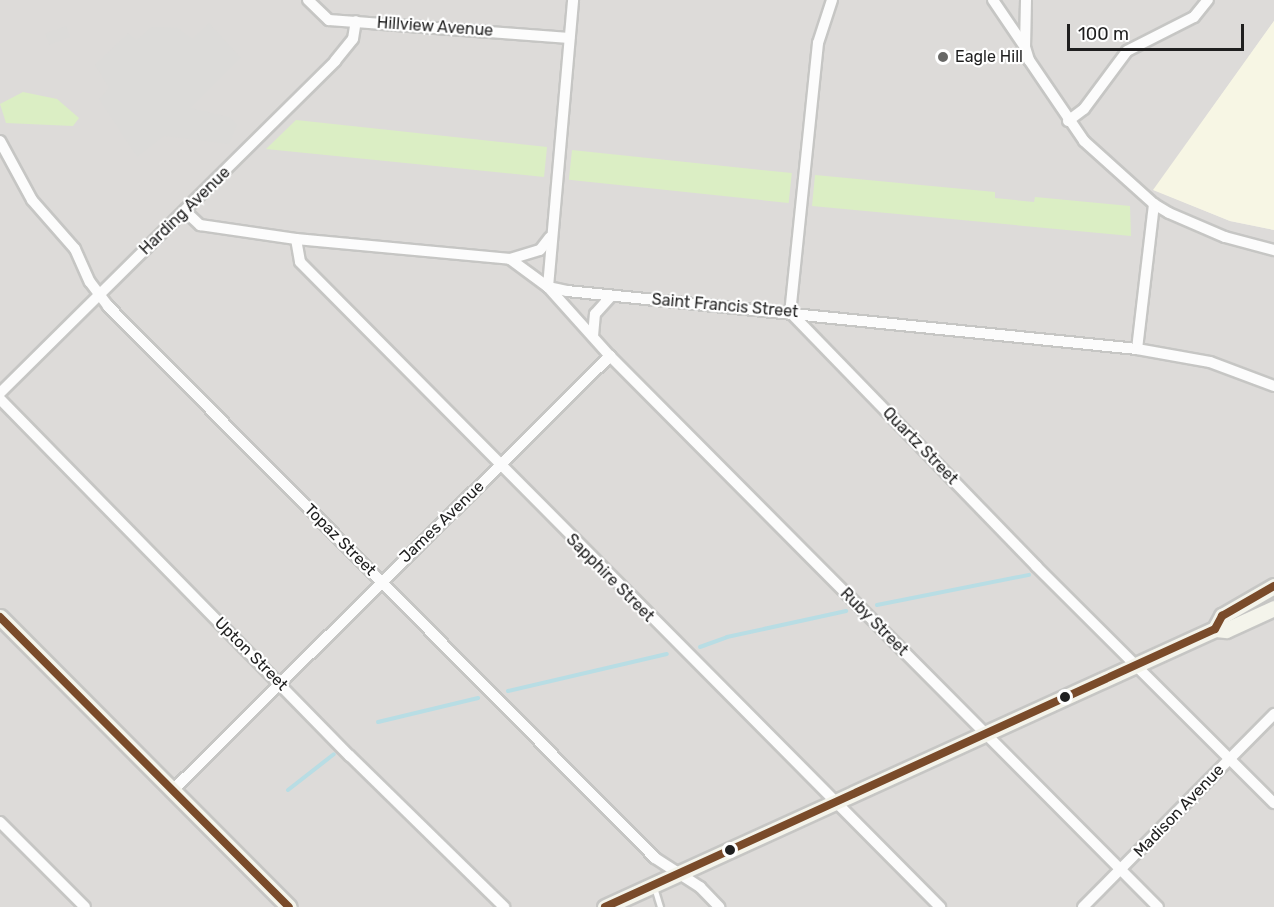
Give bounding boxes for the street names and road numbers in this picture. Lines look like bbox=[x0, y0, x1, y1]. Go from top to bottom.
street label: Hillview Avenue bbox=[376, 13, 494, 41]
street label: Harding Avenue bbox=[136, 163, 234, 259]
street label: Saint Francis Street bbox=[651, 290, 799, 322]
street label: Quartz Street bbox=[878, 403, 962, 489]
street label: James Avenue bbox=[396, 477, 488, 567]
street label: Topaz Street bbox=[300, 500, 380, 580]
street label: Sapphire Street bbox=[562, 530, 658, 626]
street label: Ruby Street bbox=[836, 584, 912, 660]
street label: Upton Street bbox=[210, 613, 292, 695]
street label: Madison Avenue bbox=[1130, 760, 1228, 862]

